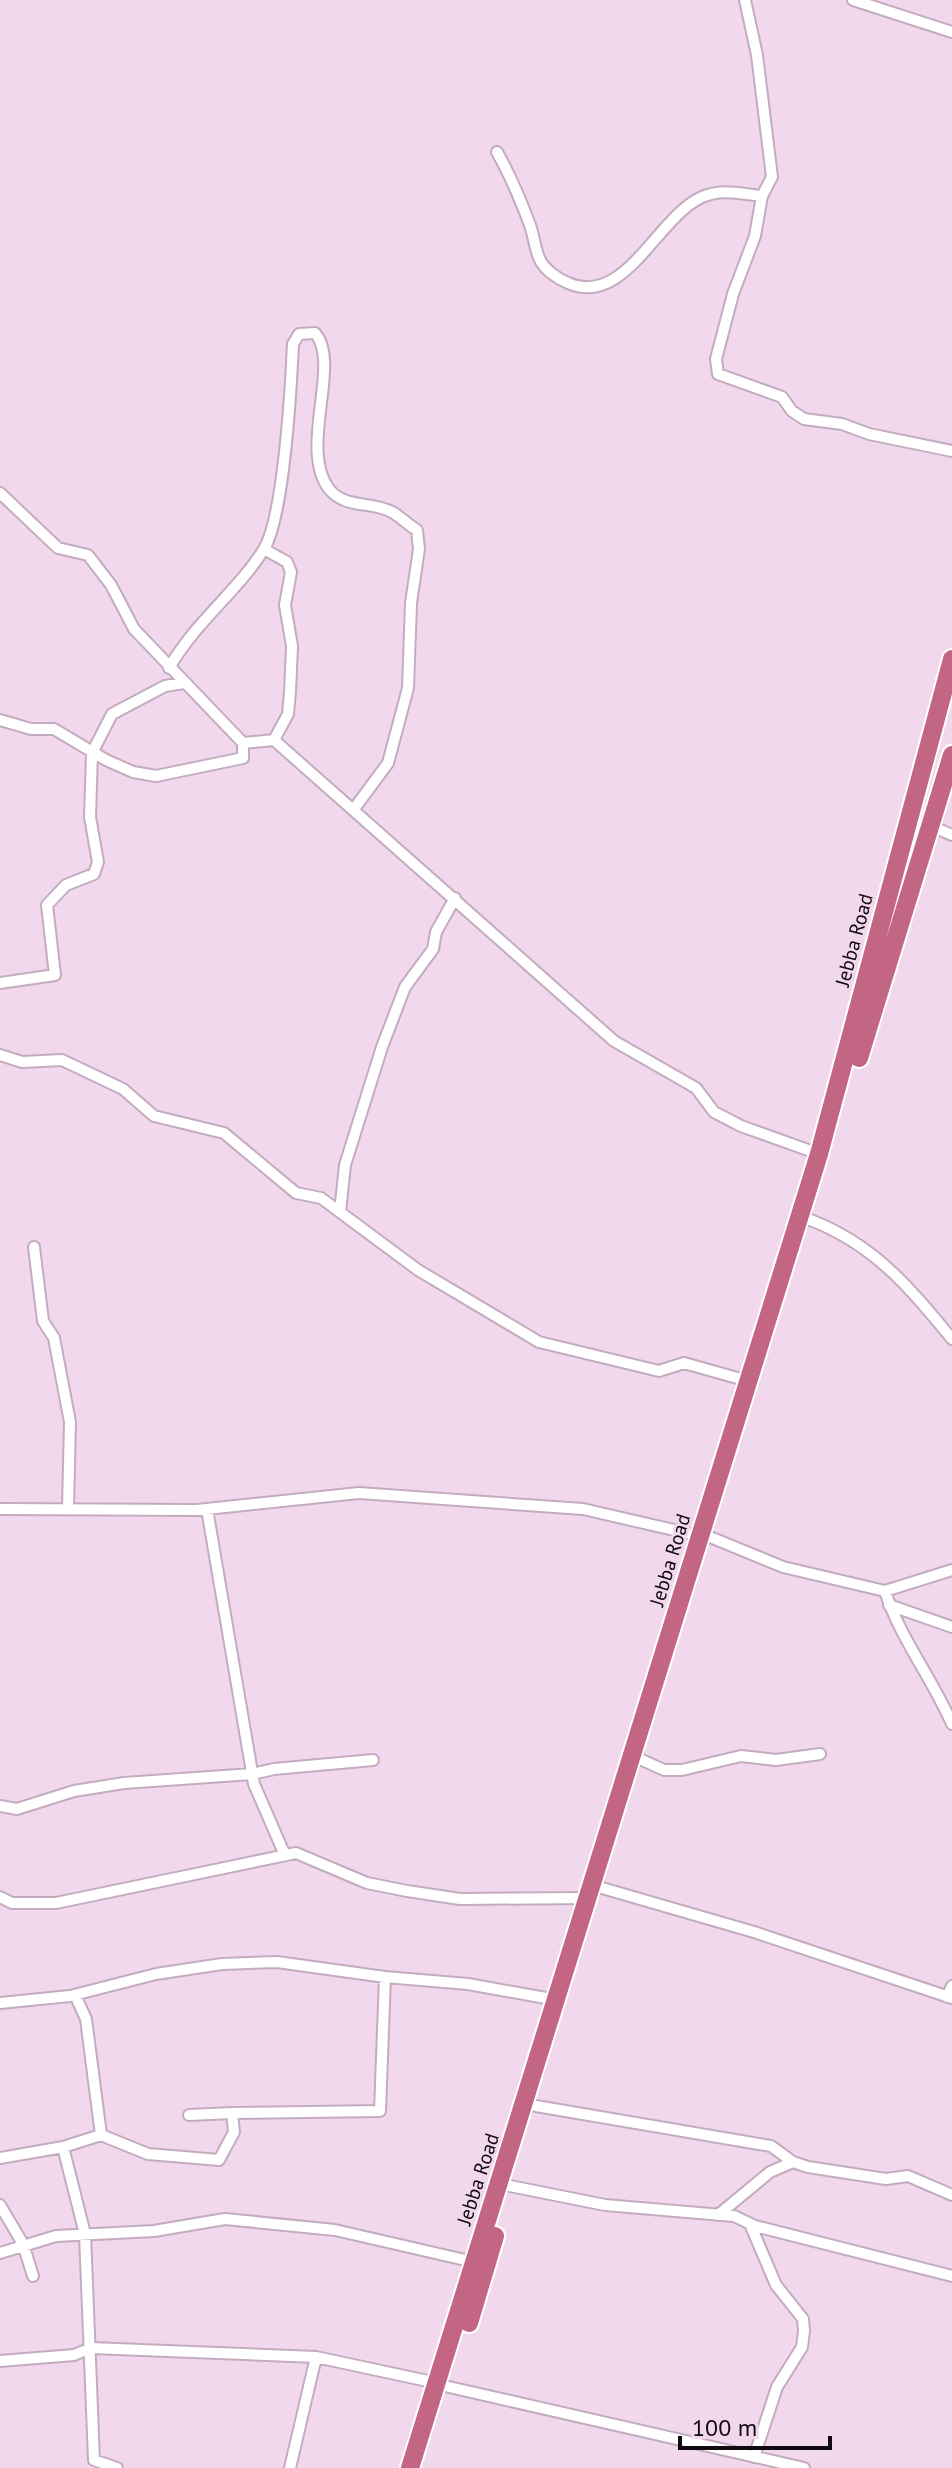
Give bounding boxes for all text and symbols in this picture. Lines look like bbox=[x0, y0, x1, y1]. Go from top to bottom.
street label: Jebba Road bbox=[829, 891, 879, 990]
street label: Jebba Road bbox=[643, 1511, 696, 1610]
street label: Jebba Road bbox=[451, 2130, 505, 2229]
scale bar bbox=[680, 2400, 830, 2450]
text: 100 m bbox=[692, 2412, 757, 2443]

